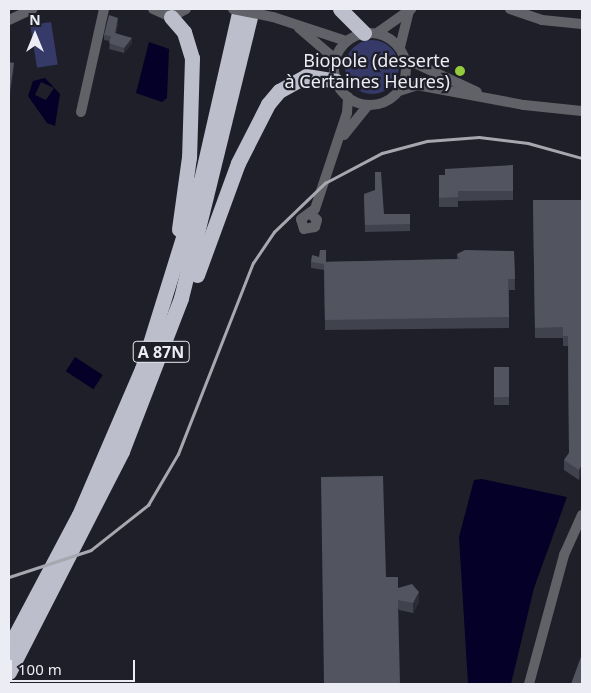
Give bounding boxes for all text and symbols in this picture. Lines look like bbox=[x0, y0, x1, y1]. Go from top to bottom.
north arrow bbox=[10, 10, 60, 60]
text: N bbox=[29, 10, 41, 29]
place label: Biopole (desserte à Certaines Heures) bbox=[285, 50, 450, 92]
marker: Biopole (desserte à Certaines Heures) bbox=[454, 65, 466, 77]
road number: A 87N bbox=[132, 338, 190, 366]
scale bar bbox=[12, 650, 138, 682]
text: 100 m bbox=[18, 659, 62, 679]

